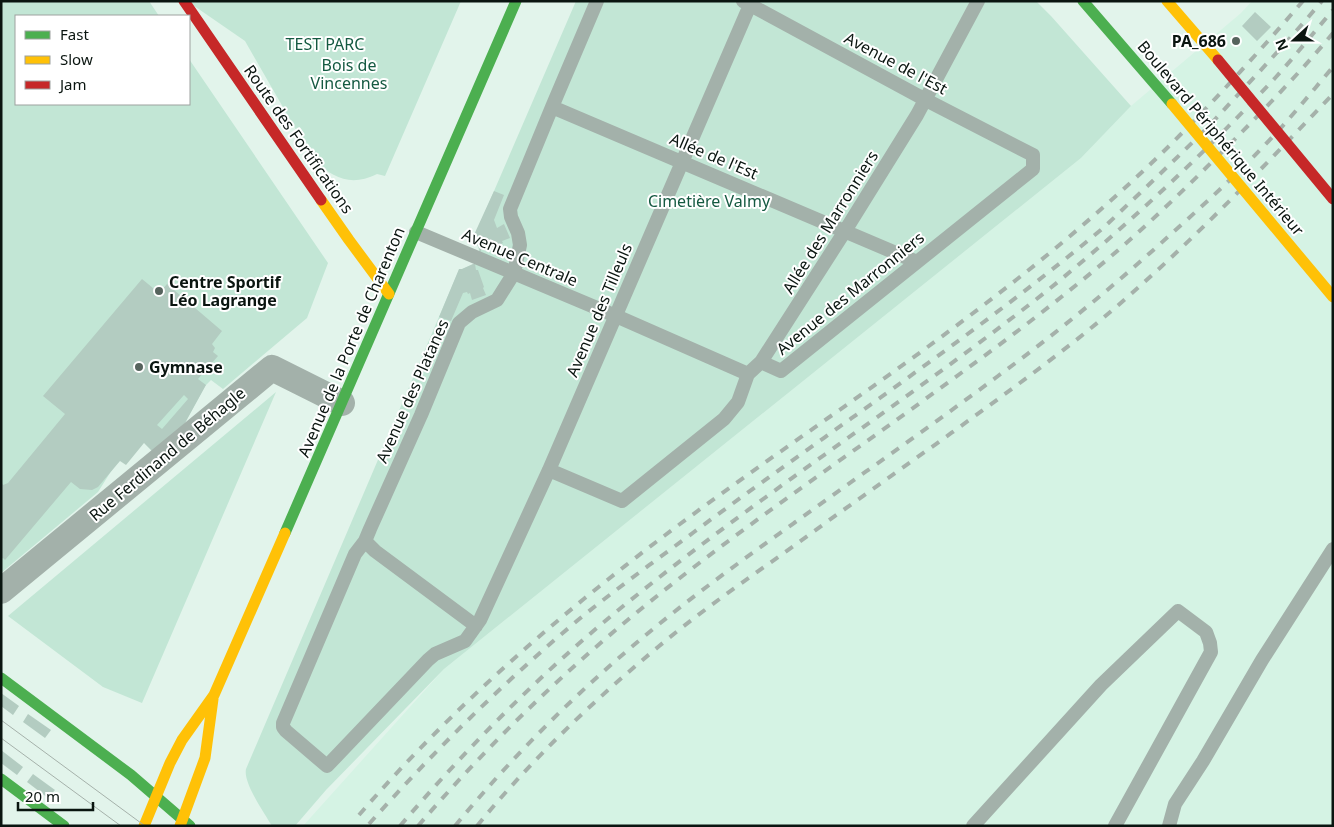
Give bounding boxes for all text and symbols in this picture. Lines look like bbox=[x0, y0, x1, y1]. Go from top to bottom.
legend bbox=[15, 15, 190, 105]
north arrow bbox=[1269, 15, 1319, 65]
text: Fast bbox=[60, 24, 89, 44]
street label: Avenue de l'Est bbox=[841, 27, 951, 99]
place label: PA_686 bbox=[1172, 30, 1226, 52]
park label: TEST PARC bbox=[286, 33, 364, 55]
marker: PA_686 bbox=[1230, 35, 1242, 47]
street label: Boulevard Périphérique Intérieur bbox=[1133, 36, 1310, 241]
text: N bbox=[1270, 36, 1292, 54]
text: Slow bbox=[60, 49, 93, 69]
park label: Bois de Vincennes bbox=[311, 54, 387, 94]
street label: Route des Fortifications bbox=[239, 60, 359, 218]
text: Jam bbox=[58, 74, 87, 94]
street label: Allée de l'Est bbox=[667, 128, 762, 185]
street label: Allée des Marronniers bbox=[777, 146, 883, 298]
park label: Cimetière Valmy bbox=[648, 190, 771, 212]
street label: Avenue Centrale bbox=[459, 223, 581, 291]
street label: Avenue de la Porte de Charenton bbox=[292, 224, 410, 460]
street label: Avenue des Marronniers bbox=[771, 226, 929, 360]
street label: Avenue des Tilleuls bbox=[561, 240, 637, 380]
place label: Centre Sportif Léo Lagrange bbox=[169, 271, 282, 311]
marker: Centre Sportif Léo Lagrange bbox=[153, 285, 165, 297]
street label: Avenue des Platanes bbox=[370, 316, 454, 466]
place label: Gymnase bbox=[149, 356, 223, 378]
marker: Gymnase bbox=[133, 361, 145, 373]
street label: Rue Ferdinand de Béhagle bbox=[84, 382, 250, 526]
scale bar bbox=[18, 780, 92, 812]
text: 20 m bbox=[25, 786, 60, 806]

